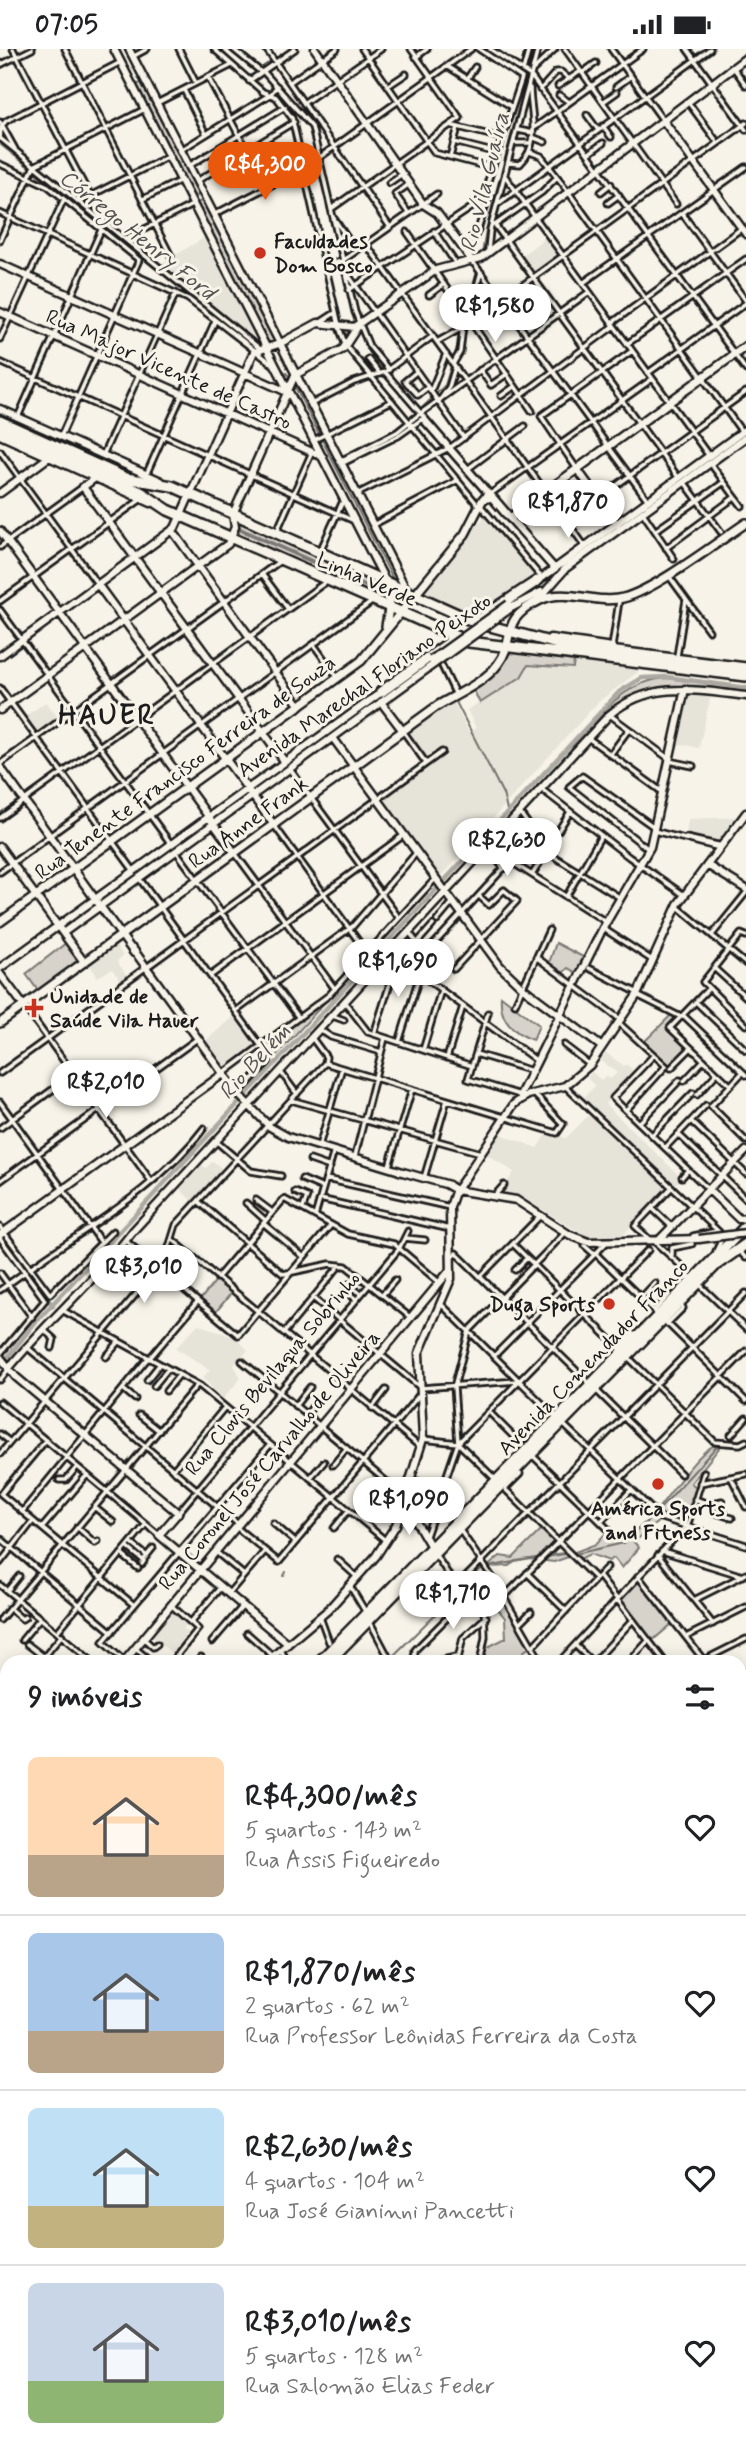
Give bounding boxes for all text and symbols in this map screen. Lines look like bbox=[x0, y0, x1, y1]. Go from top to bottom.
text: 07:05 bbox=[35, 8, 98, 42]
water label: Rio Vila Guaíra bbox=[454, 109, 518, 256]
pin: R$4,300 bbox=[200, 143, 330, 202]
text: R$4,300 bbox=[224, 150, 306, 180]
water label: Córrego Henry Ford bbox=[51, 163, 223, 311]
place label: Faculdades Dom Bosco bbox=[274, 228, 373, 280]
marker: Faculdades Dom Bosco bbox=[252, 245, 268, 261]
pin: R$1,580 bbox=[430, 285, 560, 344]
text: R$1,580 bbox=[455, 292, 535, 322]
street label: Rua Major Vicente de Castro bbox=[41, 303, 296, 437]
pin: R$1,870 bbox=[503, 481, 633, 540]
text: R$1,870 bbox=[528, 488, 608, 518]
street label: Linha Verde bbox=[312, 546, 421, 614]
street label: Avenida Marechal Floriano Peixoto bbox=[232, 587, 497, 784]
street label: Rua Tenente Francisco Ferreira de Souza bbox=[29, 649, 342, 887]
district label: HAUER bbox=[58, 698, 156, 735]
street label: Rua Anne Frank bbox=[183, 770, 314, 876]
pin: R$2,630 bbox=[442, 819, 572, 878]
text: R$2,630 bbox=[468, 826, 546, 856]
pin: R$1,690 bbox=[333, 939, 463, 999]
text: R$1,690 bbox=[358, 947, 438, 977]
place label: Unidade de Saúde Vila Hauer bbox=[50, 983, 199, 1035]
marker: Unidade de Saúde Vila Hauer bbox=[24, 998, 44, 1018]
water label: Rio Belém bbox=[213, 1018, 298, 1107]
pin: R$2,010 bbox=[41, 1061, 171, 1120]
text: R$2,010 bbox=[67, 1068, 145, 1098]
pin: R$3,010 bbox=[79, 1245, 209, 1305]
text: R$3,010 bbox=[105, 1253, 183, 1283]
street label: Avenida Comendador Franco bbox=[492, 1253, 695, 1462]
street label: Rua Clovis Bevilaqua Sobrinho bbox=[179, 1265, 367, 1482]
place label: Duga Sports bbox=[490, 1291, 596, 1321]
marker: Duga Sports bbox=[601, 1296, 617, 1312]
street label: Rua Coronel José Carvalho de Oliveira bbox=[152, 1325, 387, 1597]
marker: América Sports and Fitness bbox=[650, 1476, 666, 1492]
pin: R$1,090 bbox=[344, 1477, 474, 1537]
text: R$1,090 bbox=[369, 1485, 449, 1515]
place label: América Sports and Fitness bbox=[591, 1495, 726, 1547]
pin: R$1,710 bbox=[388, 1571, 518, 1631]
text: R$1,710 bbox=[415, 1579, 491, 1609]
text: 9 imóveis bbox=[28, 1678, 142, 1717]
icon: filters bbox=[681, 1678, 719, 1716]
text: R$4,300/mês bbox=[245, 1777, 417, 1816]
icon: home bbox=[84, 1785, 168, 1869]
icon: heart bbox=[681, 1808, 719, 1846]
text: 5 quartos · 143 m² bbox=[245, 1816, 422, 1846]
text: Rua Assis Figueiredo bbox=[245, 1846, 440, 1876]
text: R$1,870/mês bbox=[245, 1953, 415, 1992]
icon: home bbox=[84, 1961, 168, 2045]
icon: heart bbox=[681, 1984, 719, 2022]
text: 2 quartos · 62 m² bbox=[245, 1992, 410, 2022]
text: Rua Professor Leônidas Ferreira da Costa bbox=[245, 2022, 638, 2052]
text: R$2,630/mês bbox=[245, 2128, 412, 2167]
icon: home bbox=[84, 2136, 168, 2220]
icon: heart bbox=[681, 2159, 719, 2197]
text: 4 quartos · 104 m² bbox=[245, 2167, 425, 2197]
text: Rua José Gianinni Pancetti bbox=[245, 2197, 514, 2227]
text: R$3,010/mês bbox=[245, 2303, 411, 2342]
icon: home bbox=[84, 2311, 168, 2395]
icon: heart bbox=[681, 2334, 719, 2372]
text: 5 quartos · 128 m² bbox=[245, 2342, 423, 2372]
text: Rua Salomão Elias Feder bbox=[245, 2372, 495, 2402]

